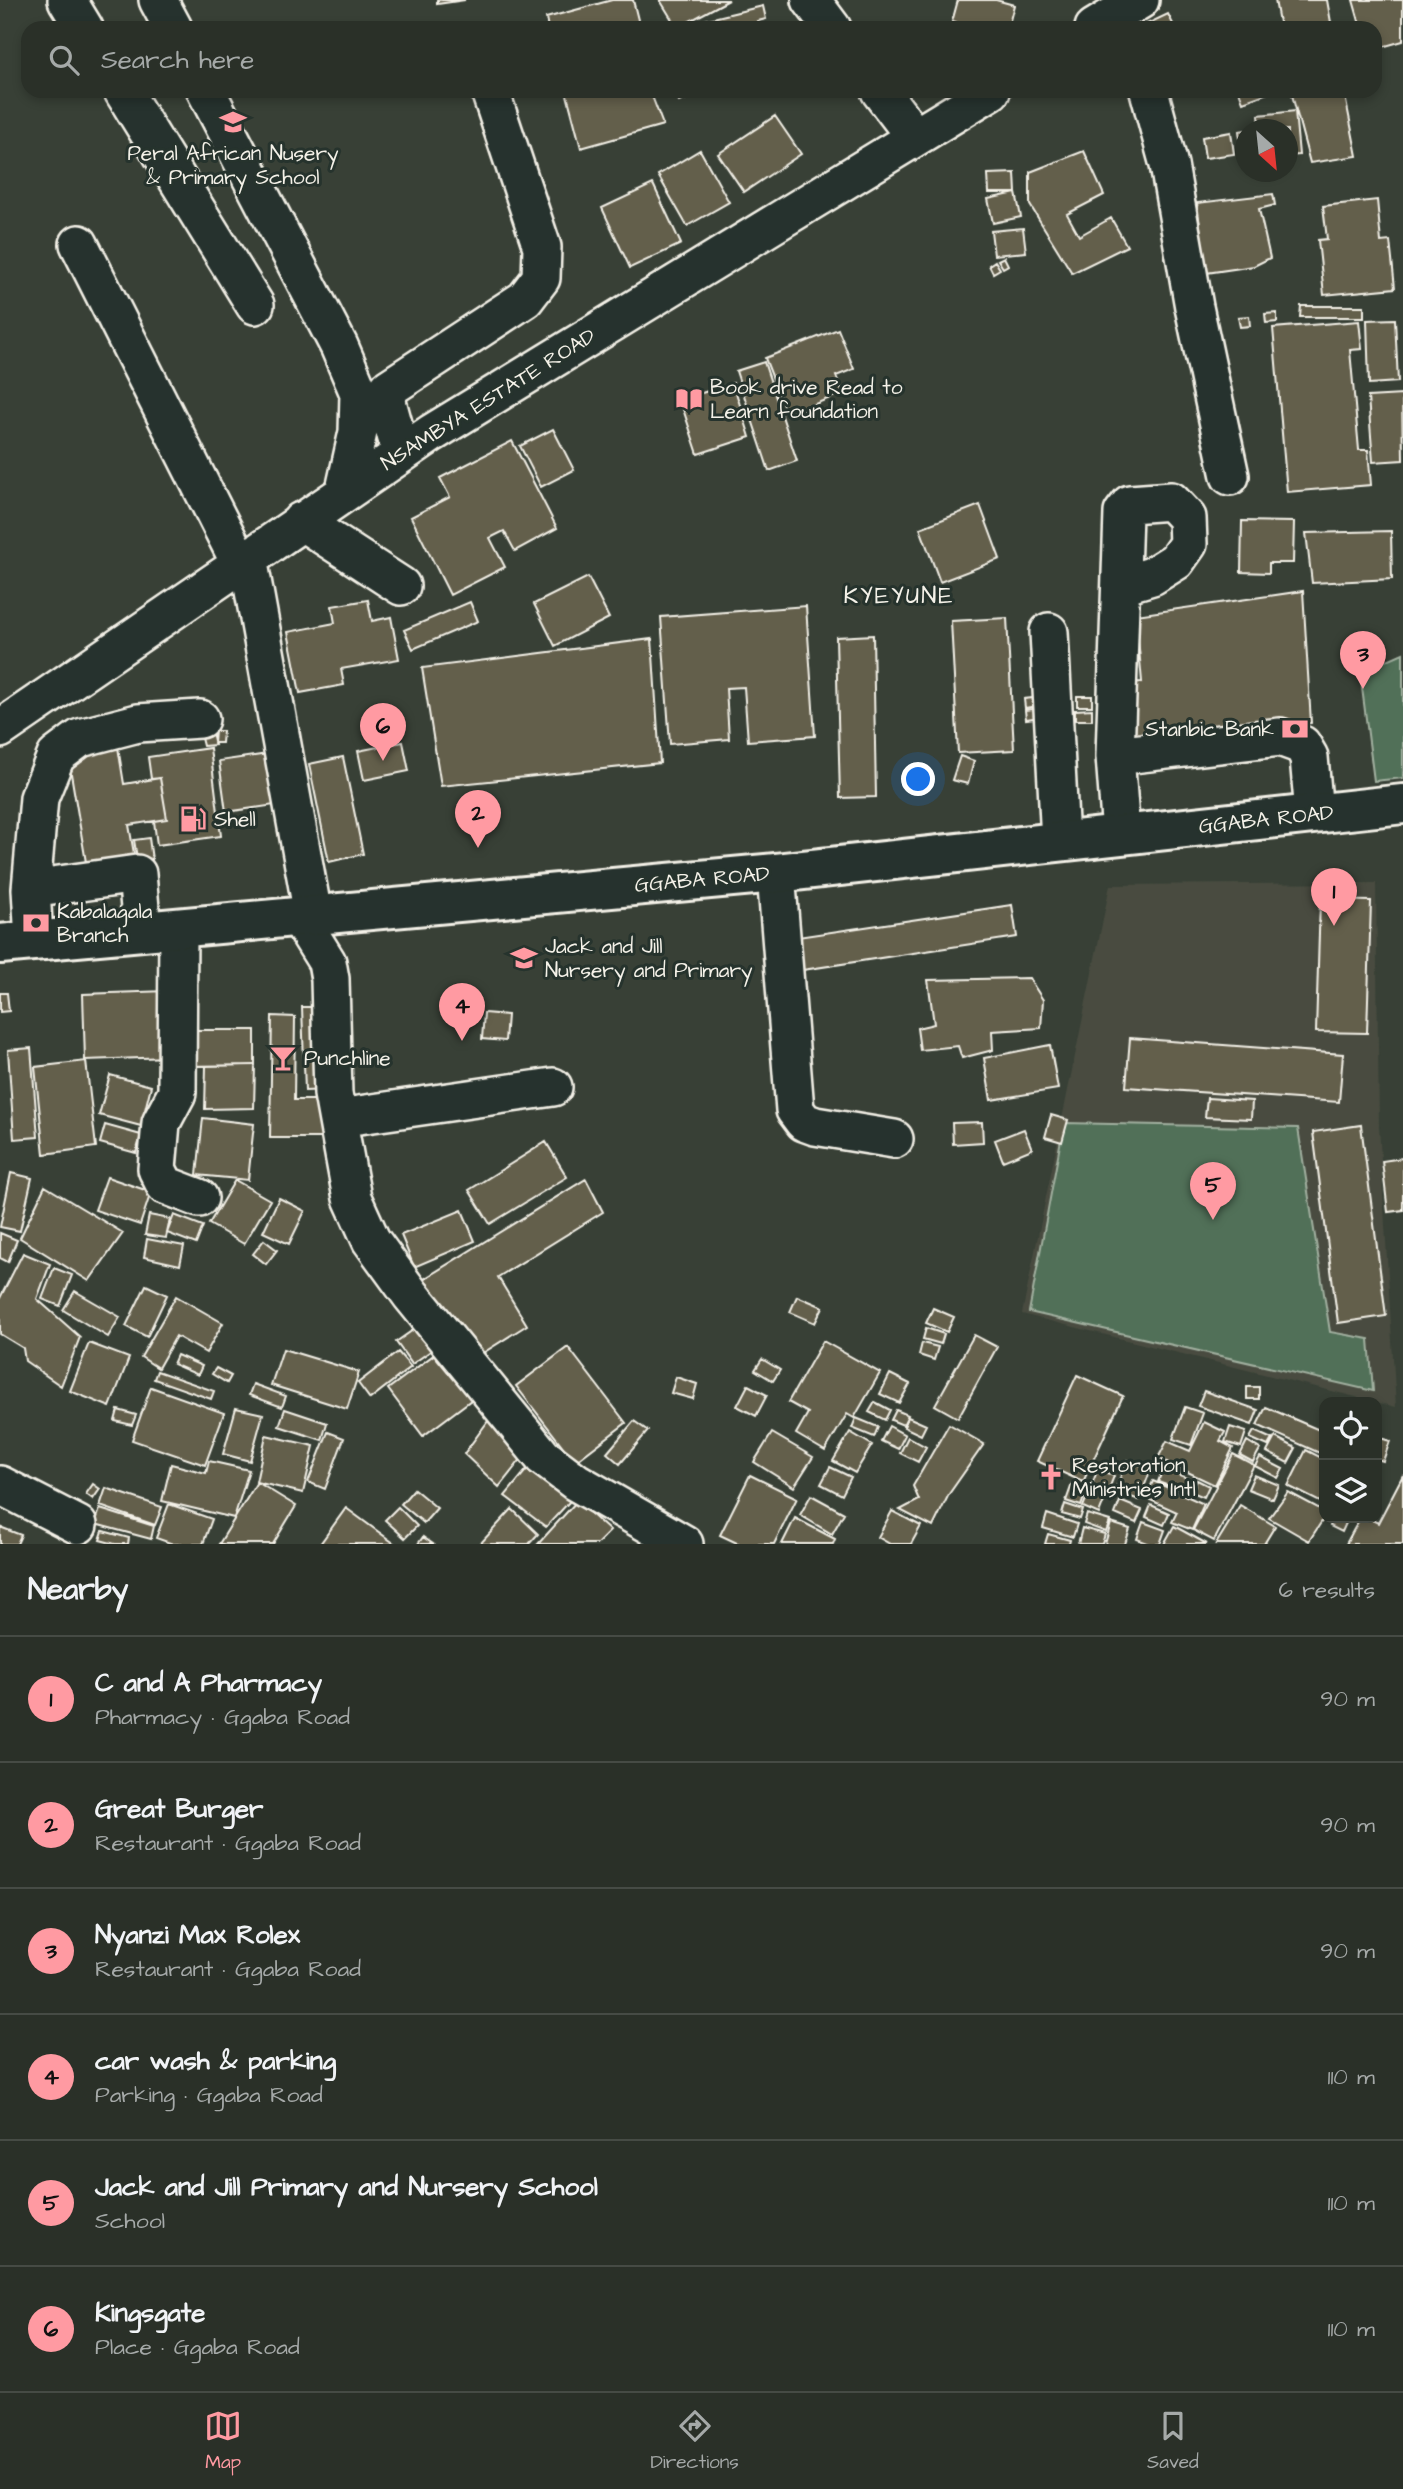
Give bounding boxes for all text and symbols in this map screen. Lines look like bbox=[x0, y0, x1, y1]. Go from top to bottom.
search box bbox=[21, 21, 1382, 98]
icon: search bbox=[45, 41, 83, 79]
text: Search here bbox=[101, 42, 254, 78]
school or university icon: Peral African Nusery & Primary School bbox=[218, 107, 248, 137]
north arrow bbox=[1235, 119, 1298, 182]
place label: Peral African Nusery & Primary School bbox=[127, 139, 339, 194]
street label: NSAMBYA ESTATE ROAD bbox=[375, 321, 601, 477]
place label: Book drive Read to Learn foundation bbox=[710, 373, 903, 426]
library icon: Book drive Read to Learn foundation bbox=[674, 384, 704, 414]
district label: KYEYUNE bbox=[843, 579, 955, 613]
pin: 3 bbox=[1340, 631, 1386, 689]
pin: 6 bbox=[360, 703, 406, 761]
bank icon: Stanbic Bank bbox=[1280, 714, 1310, 744]
place label: Stanbic Bank bbox=[1145, 715, 1274, 744]
your location bbox=[901, 762, 935, 796]
pin: 2 bbox=[455, 790, 501, 848]
street label: GGABA ROAD bbox=[1197, 798, 1335, 841]
fuel station icon: Shell bbox=[178, 804, 208, 834]
place label: Shell bbox=[214, 805, 256, 834]
street label: GGABA ROAD bbox=[633, 859, 771, 900]
pin: 1 bbox=[1311, 868, 1357, 926]
place label: Kabalagala Branch bbox=[57, 897, 153, 950]
bank icon: Kabalagala Branch bbox=[21, 908, 51, 938]
place label: Jack and Jill Nursery and Primary bbox=[545, 932, 753, 987]
school or university icon: Jack and Jill Nursery and Primary bbox=[509, 943, 539, 973]
pin: 4 bbox=[439, 983, 485, 1041]
bar icon: Punchline bbox=[268, 1043, 298, 1073]
place label: Punchline bbox=[304, 1044, 391, 1073]
pin: 5 bbox=[1190, 1162, 1236, 1220]
map controls bbox=[1319, 1397, 1382, 1523]
button: locate bbox=[1319, 1397, 1382, 1460]
place label: Restoration Ministries Intl bbox=[1072, 1451, 1196, 1504]
button: layers bbox=[1319, 1460, 1382, 1523]
church icon: Restoration Ministries Intl bbox=[1036, 1462, 1066, 1492]
text: Nearby bbox=[28, 1569, 128, 1611]
text: 6 results bbox=[1279, 1574, 1375, 1606]
text: C and A Pharmacy bbox=[95, 1665, 322, 1701]
text: 1 bbox=[50, 1683, 52, 1715]
text: 90 m bbox=[1320, 1683, 1375, 1715]
text: Pharmacy · Ggaba Road bbox=[95, 1701, 350, 1733]
text: Great Burger bbox=[95, 1791, 263, 1827]
text: 2 bbox=[44, 1809, 58, 1841]
text: 90 m bbox=[1320, 1809, 1375, 1841]
text: Restaurant · Ggaba Road bbox=[95, 1827, 361, 1859]
text: Nyanzi Max Rolex bbox=[95, 1917, 300, 1953]
text: 3 bbox=[45, 1935, 57, 1967]
text: 90 m bbox=[1320, 1935, 1375, 1967]
text: Restaurant · Ggaba Road bbox=[95, 1953, 361, 1985]
text: car wash & parking bbox=[95, 2043, 336, 2079]
text: 4 bbox=[43, 2061, 59, 2093]
text: 110 m bbox=[1327, 2061, 1375, 2093]
text: Parking · Ggaba Road bbox=[95, 2079, 323, 2111]
text: Jack and Jill Primary and Nursery School bbox=[95, 2169, 598, 2205]
text: 5 bbox=[43, 2187, 59, 2219]
text: 110 m bbox=[1327, 2187, 1375, 2219]
text: School bbox=[95, 2205, 165, 2237]
text: Kingsgate bbox=[95, 2295, 205, 2331]
text: 6 bbox=[44, 2313, 58, 2345]
text: 110 m bbox=[1327, 2313, 1375, 2345]
text: Place · Ggaba Road bbox=[95, 2331, 300, 2363]
tab: Map bbox=[204, 2407, 242, 2476]
tab: Directions bbox=[650, 2407, 739, 2476]
tab: Saved bbox=[1147, 2407, 1199, 2476]

